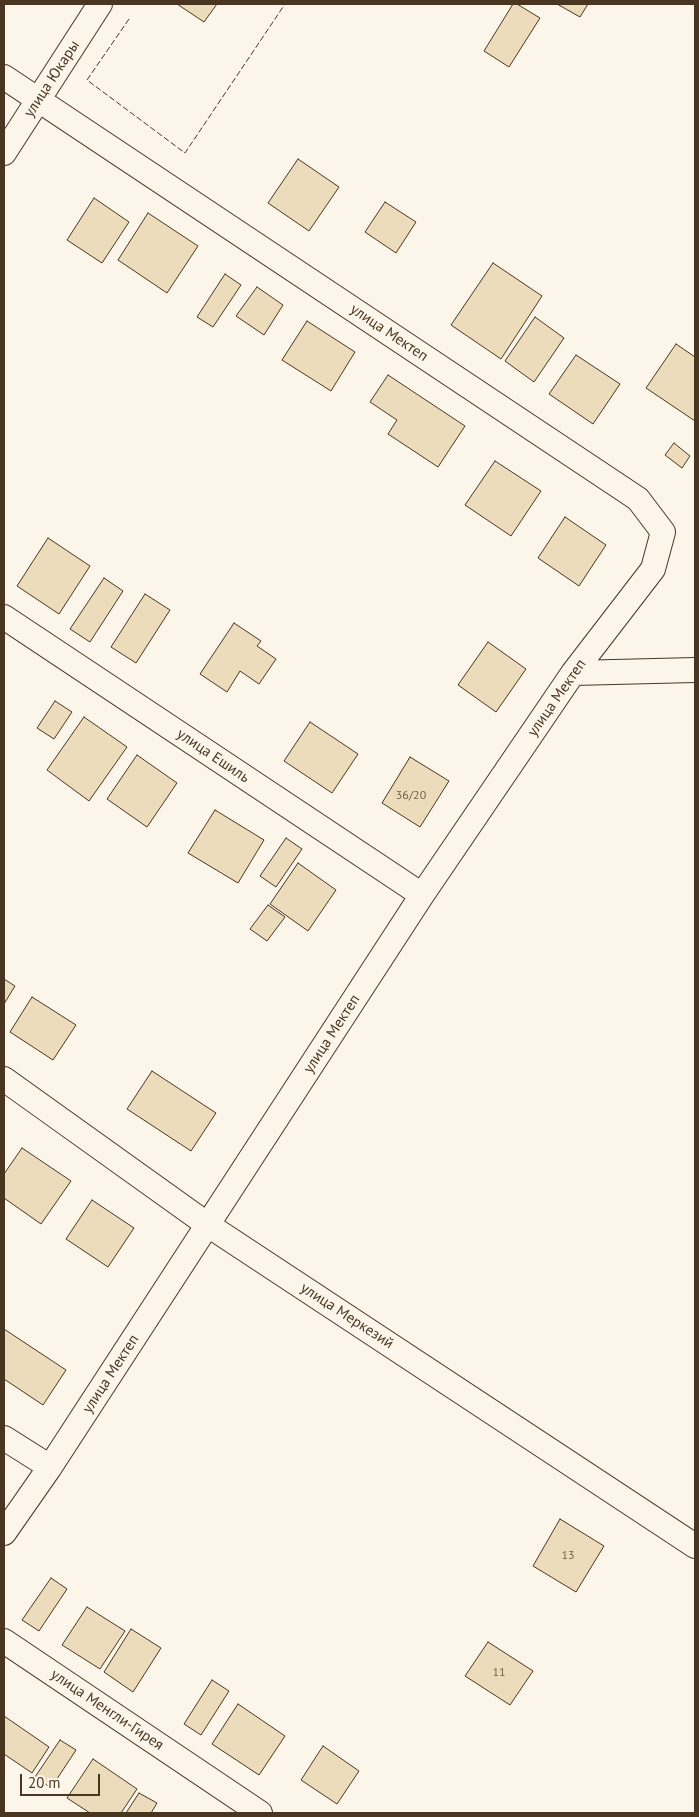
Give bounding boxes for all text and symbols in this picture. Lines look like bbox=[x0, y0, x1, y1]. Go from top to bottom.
street label: улица Юкары bbox=[20, 37, 84, 121]
street label: улица Мектеп bbox=[347, 300, 431, 366]
street label: улица Мектеп bbox=[524, 656, 590, 740]
street label: улица Ешиль bbox=[173, 725, 253, 787]
house number: 36/20 bbox=[396, 789, 426, 803]
street label: улица Мектеп bbox=[300, 991, 364, 1077]
street label: улица Меркезий bbox=[297, 1279, 397, 1353]
street label: улица Мектеп bbox=[79, 1331, 143, 1417]
house number: 13 bbox=[561, 1549, 575, 1563]
street label: улица Менгли-Гирея bbox=[47, 1666, 167, 1754]
house number: 11 bbox=[492, 1666, 506, 1680]
scale bar bbox=[22, 1764, 102, 1796]
text: 20 m bbox=[28, 1773, 61, 1792]

